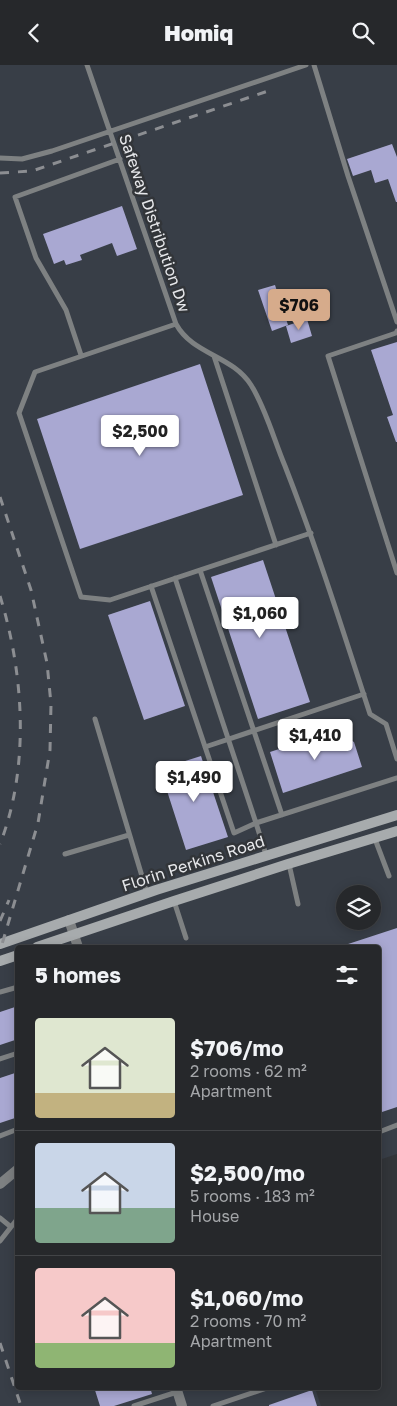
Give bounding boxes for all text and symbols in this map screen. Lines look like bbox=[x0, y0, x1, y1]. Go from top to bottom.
icon: back bbox=[20, 19, 48, 47]
text: Homiq bbox=[164, 19, 233, 46]
icon: search bbox=[349, 19, 377, 47]
street label: Safeway Distribution Dw bbox=[115, 131, 195, 315]
pin: $706 bbox=[269, 289, 329, 331]
text: $706 bbox=[279, 295, 319, 315]
pin: $2,500 bbox=[99, 415, 181, 457]
text: $2,500 bbox=[112, 421, 168, 441]
pin: $1,060 bbox=[219, 597, 301, 639]
text: $1,060 bbox=[232, 603, 288, 623]
pin: $1,410 bbox=[274, 719, 356, 761]
text: $1,410 bbox=[289, 725, 341, 745]
pin: $1,490 bbox=[153, 761, 235, 803]
text: $1,490 bbox=[167, 767, 221, 787]
street label: Florin Perkins Road bbox=[119, 830, 267, 896]
map controls bbox=[336, 885, 381, 930]
button: layers bbox=[336, 885, 381, 930]
icon: filters bbox=[333, 961, 361, 989]
text: 5 homes bbox=[35, 962, 121, 988]
text: $706/mo bbox=[190, 1035, 284, 1061]
icon: home bbox=[75, 1038, 135, 1098]
text: 2 rooms · 62 m² bbox=[190, 1061, 307, 1081]
text: Apartment bbox=[190, 1081, 272, 1101]
text: $2,500/mo bbox=[190, 1160, 305, 1186]
icon: home bbox=[75, 1163, 135, 1223]
text: 5 rooms · 183 m² bbox=[190, 1186, 315, 1206]
text: House bbox=[190, 1206, 239, 1226]
text: $1,060/mo bbox=[190, 1285, 303, 1311]
icon: home bbox=[75, 1288, 135, 1348]
text: 2 rooms · 70 m² bbox=[190, 1311, 306, 1331]
text: Apartment bbox=[190, 1331, 272, 1351]

